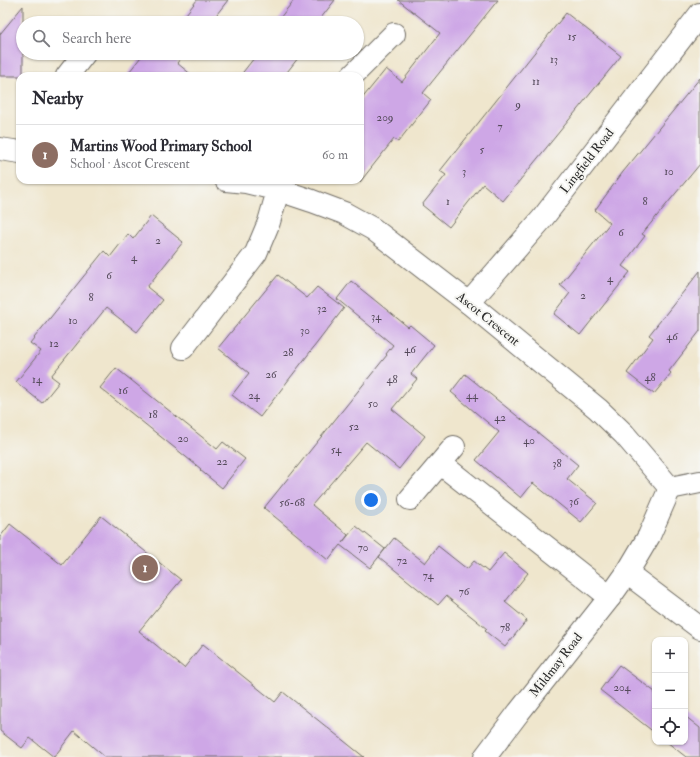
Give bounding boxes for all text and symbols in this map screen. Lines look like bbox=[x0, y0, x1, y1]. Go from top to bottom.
search box bbox=[16, 16, 364, 60]
icon: search bbox=[30, 27, 52, 49]
text: Search here bbox=[62, 29, 131, 48]
house number: 15 bbox=[568, 30, 577, 43]
house number: 13 bbox=[550, 53, 558, 66]
house number: 11 bbox=[532, 75, 540, 88]
text: Nearby bbox=[32, 88, 83, 109]
house number: 9 bbox=[514, 98, 521, 111]
house number: 209 bbox=[377, 111, 393, 124]
house number: 7 bbox=[497, 120, 503, 133]
street label: Lingfield Road bbox=[557, 125, 618, 197]
text: Martins Wood Primary School bbox=[70, 137, 252, 156]
house number: 5 bbox=[480, 143, 485, 156]
text: 1 bbox=[43, 147, 47, 163]
text: 60 m bbox=[322, 147, 348, 163]
text: School · Ascot Crescent bbox=[70, 156, 190, 172]
house number: 3 bbox=[462, 165, 466, 178]
house number: 10 bbox=[664, 165, 674, 178]
house number: 1 bbox=[446, 195, 450, 208]
house number: 8 bbox=[642, 195, 648, 208]
house number: 6 bbox=[618, 226, 625, 239]
house number: 2 bbox=[155, 234, 161, 247]
house number: 4 bbox=[131, 251, 138, 264]
house number: 6 bbox=[106, 269, 113, 282]
house number: 4 bbox=[607, 272, 614, 285]
street label: Ascot Crescent bbox=[452, 288, 523, 349]
house number: 2 bbox=[580, 289, 586, 302]
house number: 8 bbox=[88, 291, 94, 304]
house number: 32 bbox=[317, 302, 327, 315]
house number: 34 bbox=[371, 310, 382, 323]
house number: 10 bbox=[68, 314, 78, 327]
house number: 30 bbox=[300, 324, 310, 337]
house number: 46 bbox=[666, 330, 679, 343]
house number: 12 bbox=[49, 337, 59, 350]
house number: 46 bbox=[404, 343, 417, 356]
house number: 28 bbox=[283, 346, 293, 359]
house number: 26 bbox=[265, 368, 278, 381]
house number: 48 bbox=[644, 371, 656, 384]
house number: 14 bbox=[32, 373, 43, 386]
house number: 48 bbox=[386, 373, 398, 386]
house number: 16 bbox=[118, 384, 129, 397]
house number: 24 bbox=[248, 389, 261, 402]
house number: 44 bbox=[466, 389, 479, 402]
house number: 50 bbox=[368, 397, 379, 410]
house number: 18 bbox=[148, 408, 158, 421]
house number: 42 bbox=[494, 411, 506, 424]
house number: 52 bbox=[349, 420, 360, 433]
house number: 20 bbox=[177, 432, 189, 445]
house number: 40 bbox=[523, 434, 535, 447]
house number: 54 bbox=[331, 443, 342, 456]
house number: 22 bbox=[216, 455, 228, 468]
house number: 38 bbox=[552, 457, 562, 470]
your location bbox=[361, 490, 381, 510]
house number: 36 bbox=[569, 495, 580, 508]
house number: 56-68 bbox=[279, 496, 305, 509]
house number: 70 bbox=[358, 541, 369, 554]
pin: 1 bbox=[132, 553, 158, 583]
house number: 72 bbox=[397, 554, 408, 567]
house number: 74 bbox=[423, 569, 434, 582]
house number: 76 bbox=[459, 585, 471, 598]
house number: 78 bbox=[500, 621, 510, 634]
street label: Mildmay Road bbox=[526, 629, 587, 701]
map controls bbox=[652, 637, 688, 745]
button: + bbox=[652, 637, 688, 673]
button: − bbox=[652, 673, 688, 709]
house number: 204 bbox=[613, 681, 632, 694]
button: locate bbox=[652, 709, 688, 745]

